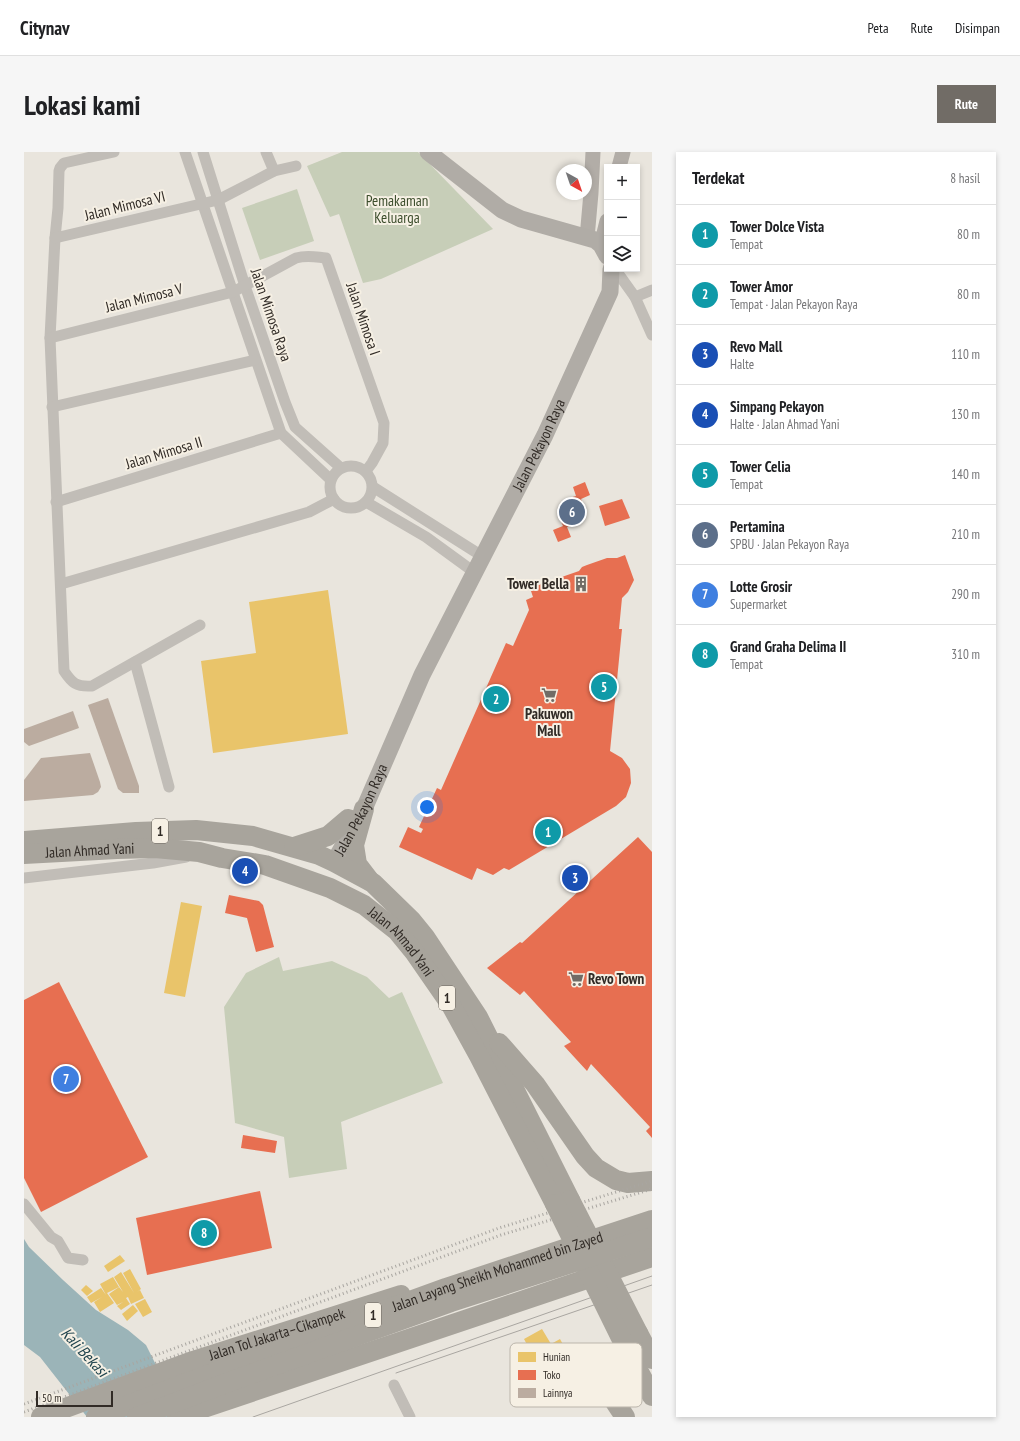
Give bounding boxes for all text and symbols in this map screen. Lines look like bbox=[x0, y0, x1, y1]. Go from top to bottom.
text: Citynav bbox=[20, 16, 70, 40]
text: Peta bbox=[867, 19, 889, 37]
text: Rute bbox=[911, 19, 933, 37]
text: Disimpan bbox=[955, 19, 1000, 37]
button: Rute bbox=[937, 85, 996, 123]
text: Lokasi kami bbox=[24, 86, 141, 123]
north arrow bbox=[556, 164, 592, 200]
map controls bbox=[604, 164, 640, 272]
button: + bbox=[604, 164, 640, 200]
text: Terdekat bbox=[692, 167, 744, 189]
text: 8 hasil bbox=[950, 170, 980, 187]
street label: Jalan Mimosa VI bbox=[82, 186, 167, 225]
park label: Pemakaman Keluarga bbox=[366, 191, 428, 227]
button: − bbox=[604, 200, 640, 236]
text: Tower Dolce Vista bbox=[730, 217, 824, 236]
text: 1 bbox=[702, 226, 708, 243]
text: 80 m bbox=[957, 226, 980, 243]
button: layers bbox=[604, 236, 640, 272]
text: Tempat bbox=[730, 236, 763, 253]
street label: Jalan Mimosa Raya bbox=[246, 265, 296, 364]
text: Tower Amor bbox=[730, 277, 793, 296]
street label: Jalan Mimosa V bbox=[102, 279, 184, 317]
street label: Jalan Mimosa I bbox=[342, 279, 385, 358]
text: 2 bbox=[702, 286, 708, 303]
text: 80 m bbox=[957, 286, 980, 303]
text: Tempat · Jalan Pekayon Raya bbox=[730, 296, 858, 313]
text: Revo Mall bbox=[730, 337, 782, 356]
text: 3 bbox=[702, 346, 708, 363]
text: 110 m bbox=[951, 346, 980, 363]
text: Halte bbox=[730, 356, 754, 373]
street label: Jalan Pekayon Raya bbox=[508, 396, 569, 495]
text: Simpang Pekayon bbox=[730, 397, 824, 416]
text: 4 bbox=[702, 406, 708, 423]
text: 130 m bbox=[951, 406, 980, 423]
text: Halte · Jalan Ahmad Yani bbox=[730, 416, 840, 433]
street label: Jalan Mimosa II bbox=[122, 432, 204, 473]
text: Tower Celia bbox=[730, 457, 791, 476]
text: 5 bbox=[702, 466, 708, 483]
text: 140 m bbox=[951, 466, 980, 483]
text: Tempat bbox=[730, 476, 763, 493]
pin: 6 bbox=[559, 497, 585, 527]
text: Pertamina bbox=[730, 517, 785, 536]
text: 6 bbox=[702, 526, 708, 543]
text: 210 m bbox=[951, 526, 980, 543]
text: SPBU · Jalan Pekayon Raya bbox=[730, 536, 849, 553]
place label: Tower Bella bbox=[507, 574, 569, 593]
building icon: Tower Bella bbox=[572, 575, 590, 593]
text: Lotte Grosir bbox=[730, 577, 792, 596]
text: 7 bbox=[702, 586, 708, 603]
text: 290 m bbox=[951, 586, 980, 603]
text: Supermarket bbox=[730, 596, 787, 613]
text: Grand Graha Delima II bbox=[730, 637, 846, 656]
text: 8 bbox=[702, 646, 708, 663]
text: 310 m bbox=[951, 646, 980, 663]
text: Tempat bbox=[730, 656, 763, 673]
pin: 5 bbox=[591, 672, 617, 702]
pin: 2 bbox=[483, 684, 509, 714]
supermarket icon: Pakuwon Mall bbox=[540, 686, 558, 704]
place label: Pakuwon Mall bbox=[525, 704, 573, 740]
street label: Jalan Pekayon Raya bbox=[329, 761, 391, 860]
your location bbox=[417, 797, 437, 817]
pin: 1 bbox=[535, 817, 561, 847]
road number: 1 bbox=[152, 819, 168, 843]
street label: Jalan Ahmad Yani bbox=[44, 839, 135, 862]
pin: 4 bbox=[232, 856, 258, 886]
pin: 3 bbox=[562, 863, 588, 893]
street label: Jalan Ahmad Yani bbox=[364, 901, 438, 980]
place label: Revo Town bbox=[588, 969, 644, 988]
supermarket icon: Revo Town bbox=[567, 970, 585, 988]
road number: 1 bbox=[439, 986, 455, 1010]
pin: 7 bbox=[53, 1064, 79, 1094]
pin: 8 bbox=[191, 1218, 217, 1248]
street label: Jalan Layang Sheikh Mohammed bin Zayed bbox=[388, 1227, 605, 1316]
street label: Jalan Tol Jakarta–Cikampek bbox=[206, 1303, 347, 1365]
road number: 1 bbox=[365, 1303, 381, 1327]
water label: Kali Bekasi bbox=[57, 1323, 115, 1383]
legend bbox=[510, 1343, 642, 1407]
text: Hunian bbox=[543, 1350, 570, 1364]
text: Toko bbox=[543, 1368, 561, 1382]
text: Lainnya bbox=[543, 1386, 572, 1400]
scale bar bbox=[36, 1389, 113, 1408]
text: 50 m bbox=[42, 1391, 61, 1405]

